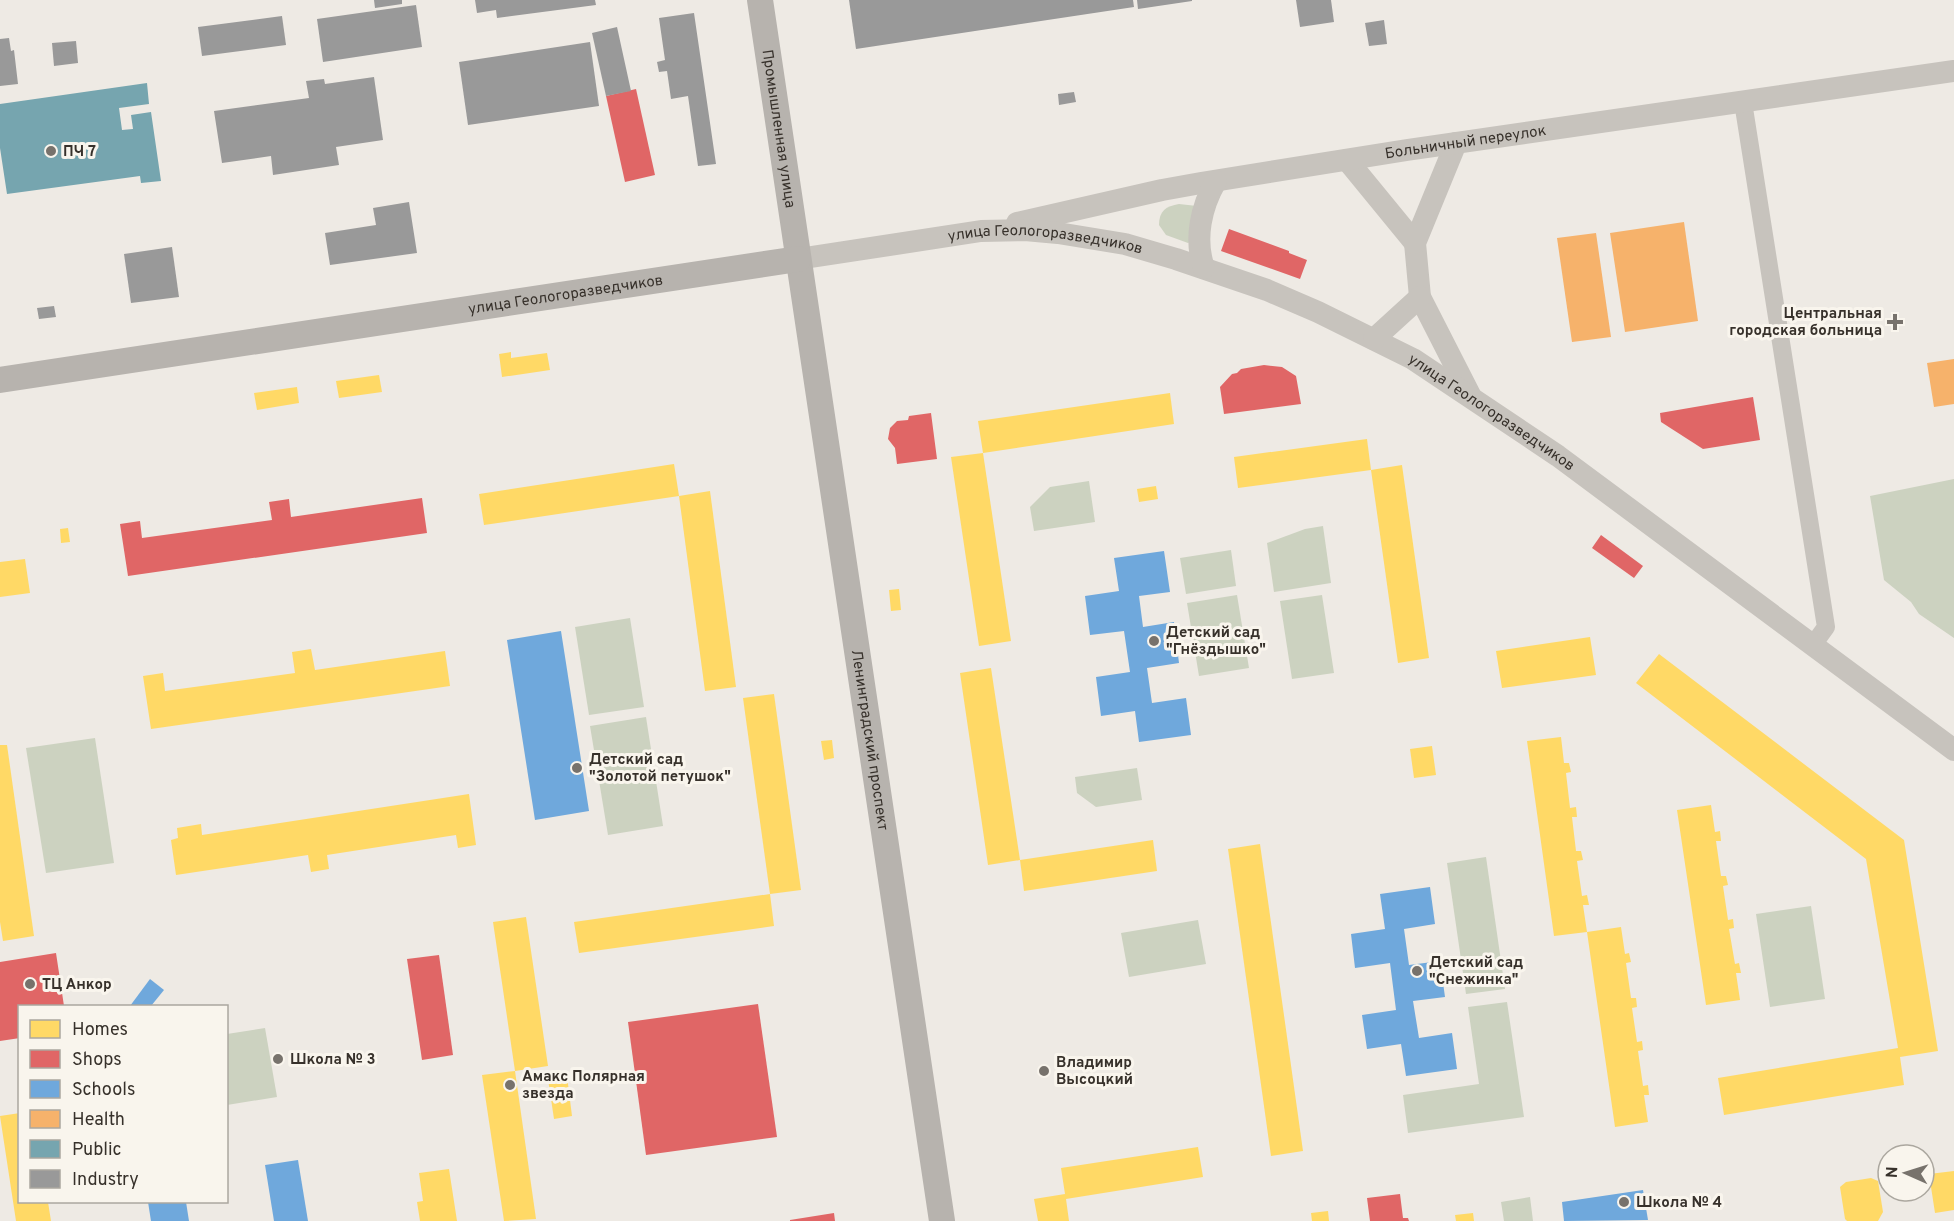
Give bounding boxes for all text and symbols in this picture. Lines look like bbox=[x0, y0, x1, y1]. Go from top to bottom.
street label: Промышленная улица bbox=[756, 48, 799, 209]
street label: Больничный переулок bbox=[1384, 122, 1548, 164]
place label: ПЧ 7 bbox=[63, 143, 96, 162]
marker: ПЧ 7 bbox=[44, 144, 58, 158]
street label: улица Геологоразведчиков bbox=[947, 222, 1145, 260]
street label: улица Геологоразведчиков bbox=[467, 272, 665, 320]
place label: Центральная городская больница bbox=[1729, 305, 1882, 341]
marker: Центральная городская больница bbox=[1886, 313, 1904, 331]
street label: улица Геологоразведчиков bbox=[1404, 350, 1578, 476]
place label: Детский сад "Гнёздышко" bbox=[1166, 624, 1266, 660]
marker: Детский сад "Гнёздышко" bbox=[1147, 634, 1161, 648]
street label: Ленинградский проспект bbox=[846, 648, 892, 832]
place label: Детский сад "Золотой петушок" bbox=[589, 751, 731, 787]
marker: Детский сад "Золотой петушок" bbox=[570, 761, 584, 775]
place label: Детский сад "Снежинка" bbox=[1429, 954, 1523, 990]
marker: Детский сад "Снежинка" bbox=[1410, 964, 1424, 978]
place label: ТЦ Анкор bbox=[42, 976, 112, 995]
marker: ТЦ Анкор bbox=[23, 977, 37, 991]
legend bbox=[18, 1005, 228, 1203]
text: Homes bbox=[72, 1019, 128, 1042]
text: Shops bbox=[72, 1049, 122, 1072]
place label: Школа № 3 bbox=[290, 1051, 375, 1070]
marker: Школа № 3 bbox=[271, 1052, 285, 1066]
place label: Владимир Высоцкий bbox=[1056, 1054, 1133, 1090]
marker: Владимир Высоцкий bbox=[1037, 1064, 1051, 1078]
place label: Амакс Полярная звезда bbox=[522, 1068, 645, 1104]
marker: Амакс Полярная звезда bbox=[503, 1078, 517, 1092]
text: Schools bbox=[72, 1079, 135, 1102]
text: Health bbox=[72, 1109, 125, 1132]
text: Public bbox=[72, 1139, 122, 1162]
north arrow bbox=[1876, 1143, 1936, 1203]
text: N bbox=[1883, 1166, 1903, 1179]
text: Industry bbox=[72, 1169, 139, 1192]
place label: Школа № 4 bbox=[1636, 1194, 1722, 1213]
marker: Школа № 4 bbox=[1617, 1195, 1631, 1209]

